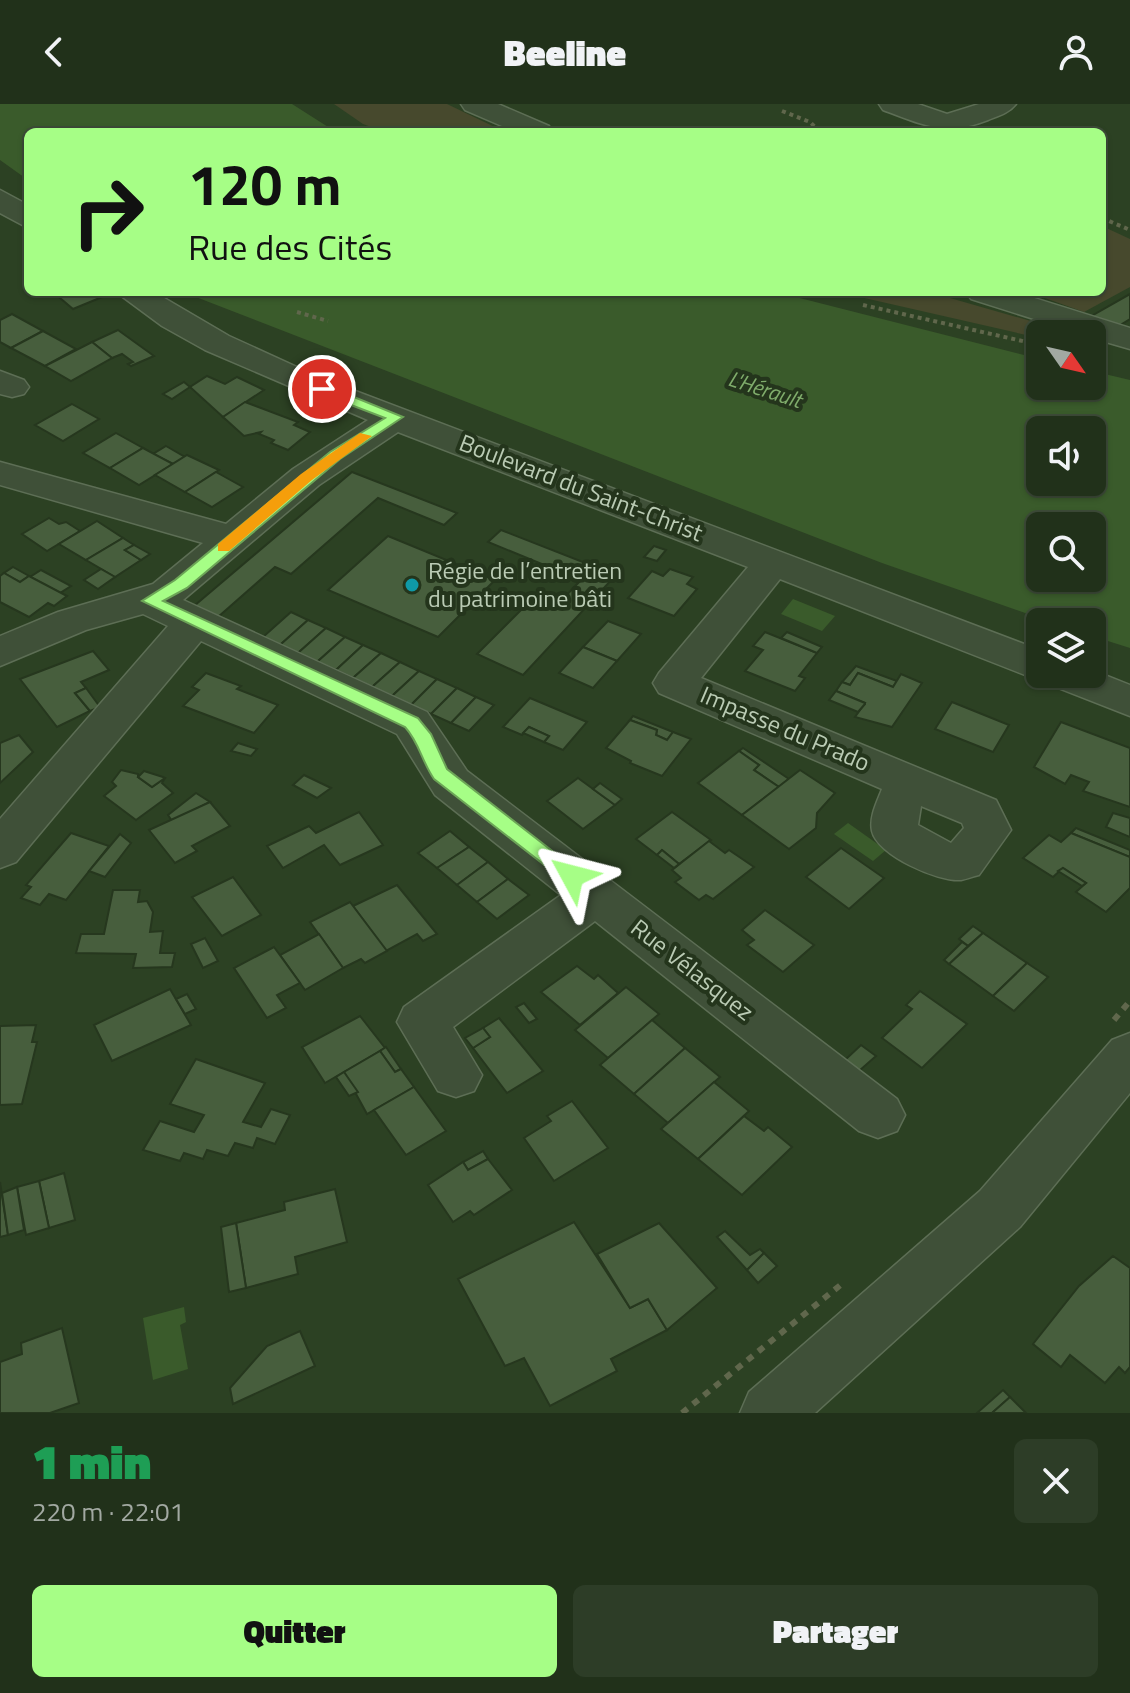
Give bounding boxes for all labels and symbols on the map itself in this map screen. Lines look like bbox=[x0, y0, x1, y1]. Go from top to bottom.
north arrow bbox=[1026, 320, 1106, 400]
pin bbox=[288, 355, 356, 423]
water label: L'Hérault bbox=[724, 361, 809, 418]
street label: Boulevard du Saint-Christ bbox=[454, 424, 709, 550]
place label: Régie de l’entretien du patrimoine bâti bbox=[428, 552, 622, 616]
marker: Régie de l’entretien du patrimoine bâti bbox=[403, 576, 421, 594]
street label: Impasse du Prado bbox=[695, 676, 876, 780]
position arrow bbox=[530, 834, 614, 918]
street label: Rue Vélasquez bbox=[623, 910, 762, 1029]

